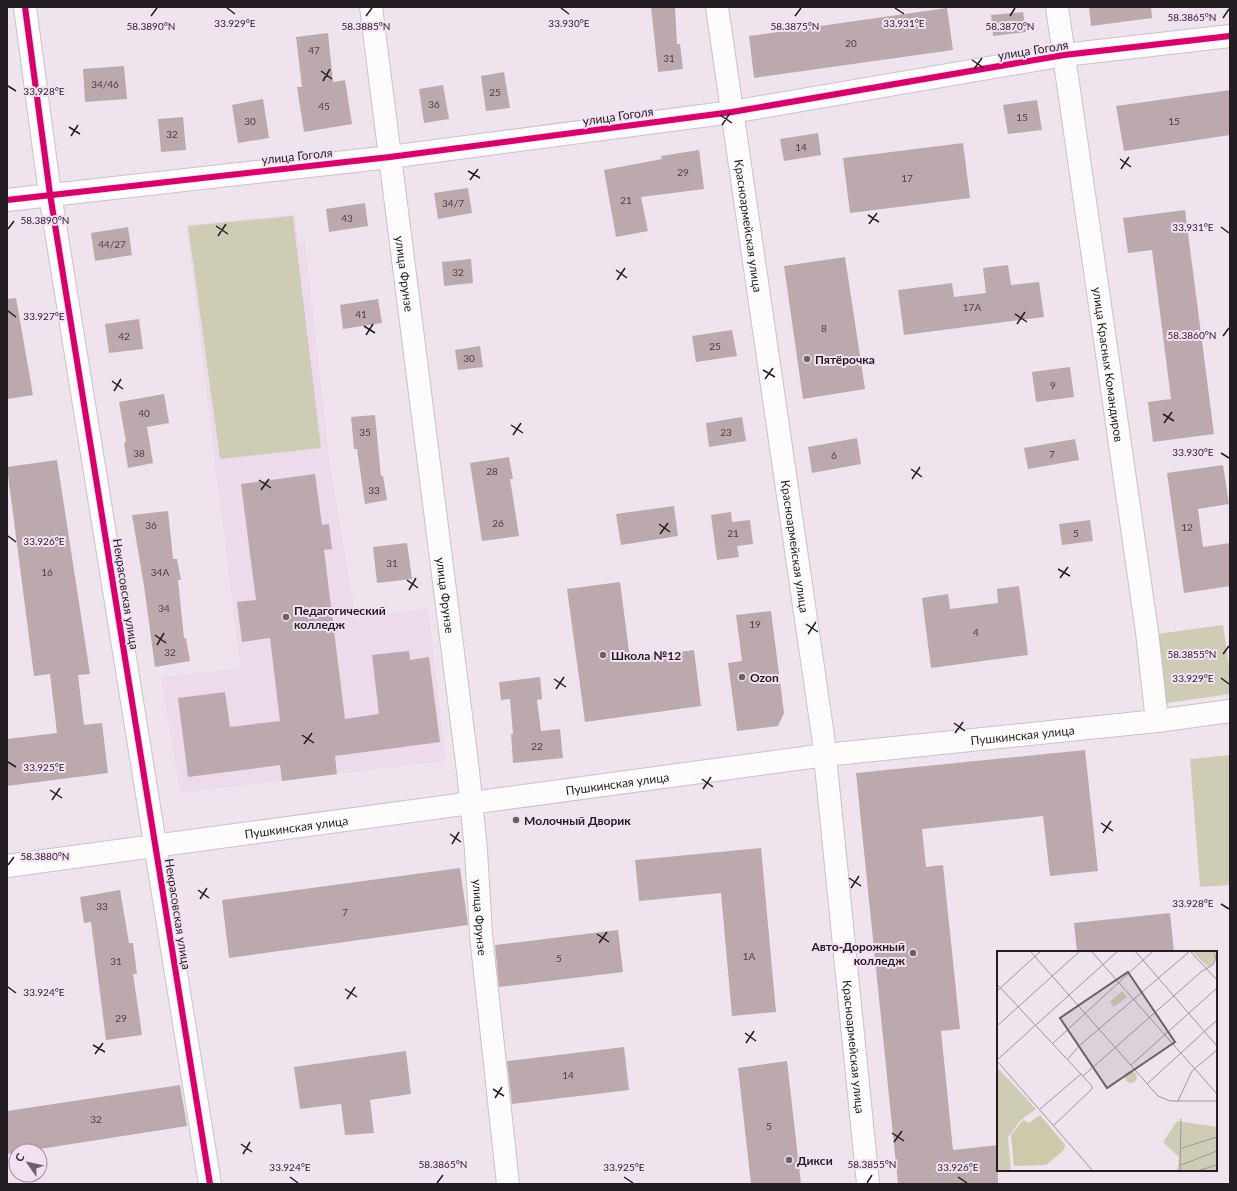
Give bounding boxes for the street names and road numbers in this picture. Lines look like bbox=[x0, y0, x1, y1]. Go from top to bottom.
street label: улица Гоголя bbox=[997, 37, 1069, 63]
street label: улица Гоголя bbox=[582, 104, 654, 128]
street label: улица Гоголя bbox=[261, 145, 333, 167]
street label: Красноармейская улица bbox=[732, 158, 766, 293]
street label: улица Фрунзе bbox=[393, 235, 417, 313]
street label: улица Красных Командиров bbox=[1090, 286, 1127, 443]
street label: Красноармейская улица bbox=[778, 479, 812, 614]
street label: Некрасовская улица bbox=[110, 537, 142, 651]
street label: улица Фрунзе bbox=[433, 556, 458, 634]
street label: Пушкинская улица bbox=[970, 722, 1075, 748]
street label: Пушкинская улица bbox=[565, 769, 670, 798]
street label: Пушкинская улица bbox=[244, 812, 349, 841]
street label: Некрасовская улица bbox=[162, 857, 194, 971]
street label: улица Фрунзе bbox=[470, 879, 491, 956]
street label: Красноармейская улица bbox=[840, 979, 868, 1114]

